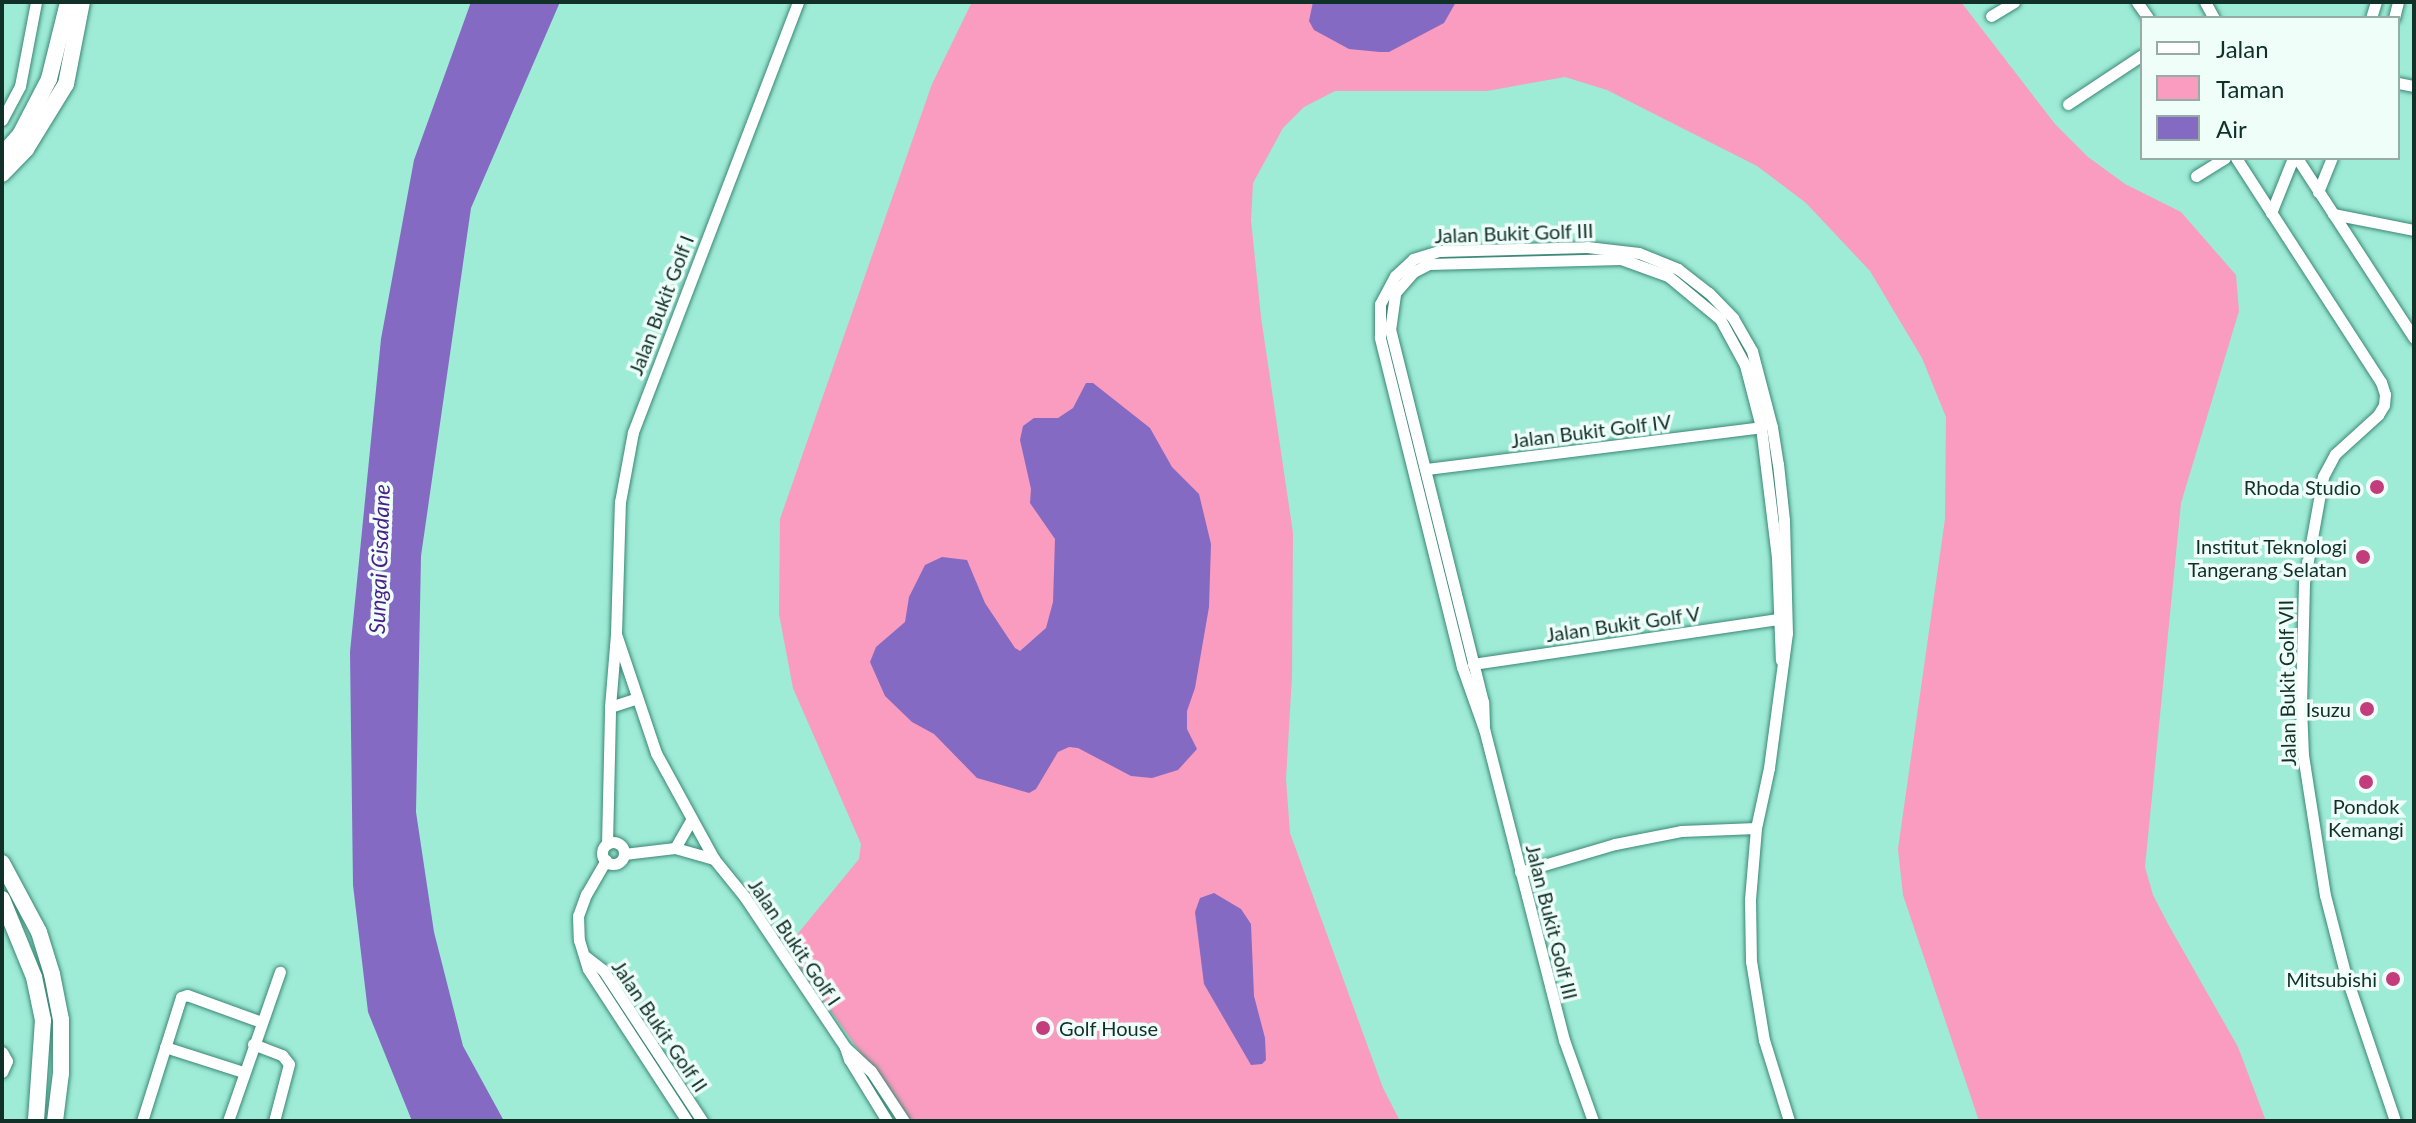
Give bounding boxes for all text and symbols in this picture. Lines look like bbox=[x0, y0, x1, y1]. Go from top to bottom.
legend bbox=[2140, 16, 2400, 160]
text: Jalan bbox=[2216, 34, 2269, 63]
text: Taman bbox=[2216, 74, 2284, 103]
text: Air bbox=[2216, 114, 2247, 143]
street label: Jalan Bukit Golf III bbox=[1434, 218, 1594, 248]
street label: Jalan Bukit Golf I bbox=[623, 231, 699, 379]
street label: Jalan Bukit Golf IV bbox=[1509, 409, 1673, 453]
place label: Rhoda Studio bbox=[2244, 475, 2361, 499]
marker: Rhoda Studio bbox=[2368, 478, 2386, 496]
water label: Sungai Cisadane bbox=[363, 484, 395, 634]
place label: Institut Teknologi Tangerang Selatan bbox=[2188, 534, 2347, 581]
marker: Institut Teknologi Tangerang Selatan bbox=[2354, 548, 2372, 566]
street label: Jalan Bukit Golf VII bbox=[2274, 599, 2300, 767]
street label: Jalan Bukit Golf V bbox=[1544, 601, 1702, 647]
place label: Isuzu bbox=[2306, 697, 2351, 721]
marker: Isuzu bbox=[2358, 700, 2376, 718]
marker: Pondok Kemangi bbox=[2357, 773, 2375, 791]
place label: Pondok Kemangi bbox=[2328, 794, 2404, 841]
street label: Jalan Bukit Golf III bbox=[1521, 842, 1583, 1002]
street label: Jalan Bukit Golf I bbox=[744, 874, 846, 1010]
street label: Jalan Bukit Golf II bbox=[607, 955, 713, 1097]
place label: Mitsubishi bbox=[2286, 967, 2377, 991]
marker: Mitsubishi bbox=[2384, 970, 2402, 988]
place label: Golf House bbox=[1059, 1016, 1158, 1040]
marker: Golf House bbox=[1034, 1019, 1052, 1037]

